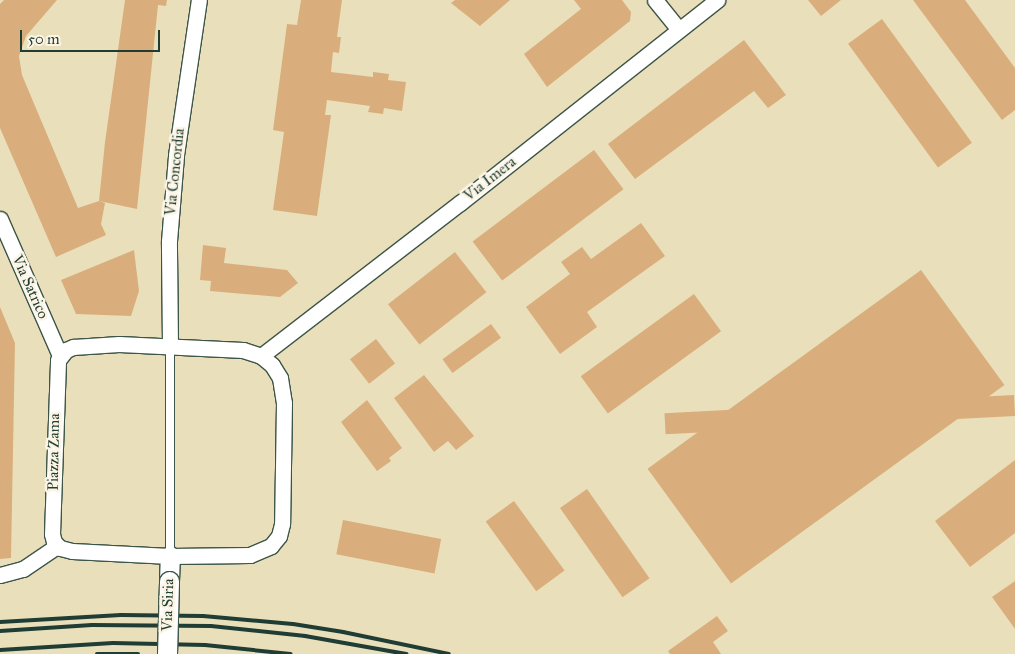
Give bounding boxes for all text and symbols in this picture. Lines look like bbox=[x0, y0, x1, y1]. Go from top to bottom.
scale bar bbox=[22, 20, 162, 52]
text: 50 m bbox=[28, 30, 60, 48]
street label: Via Concordia bbox=[161, 127, 189, 217]
street label: Via Imera bbox=[460, 153, 520, 205]
street label: Via Satrico bbox=[8, 252, 52, 322]
street label: Piazza Zama bbox=[44, 413, 64, 491]
street label: Via Siria bbox=[158, 578, 178, 632]

